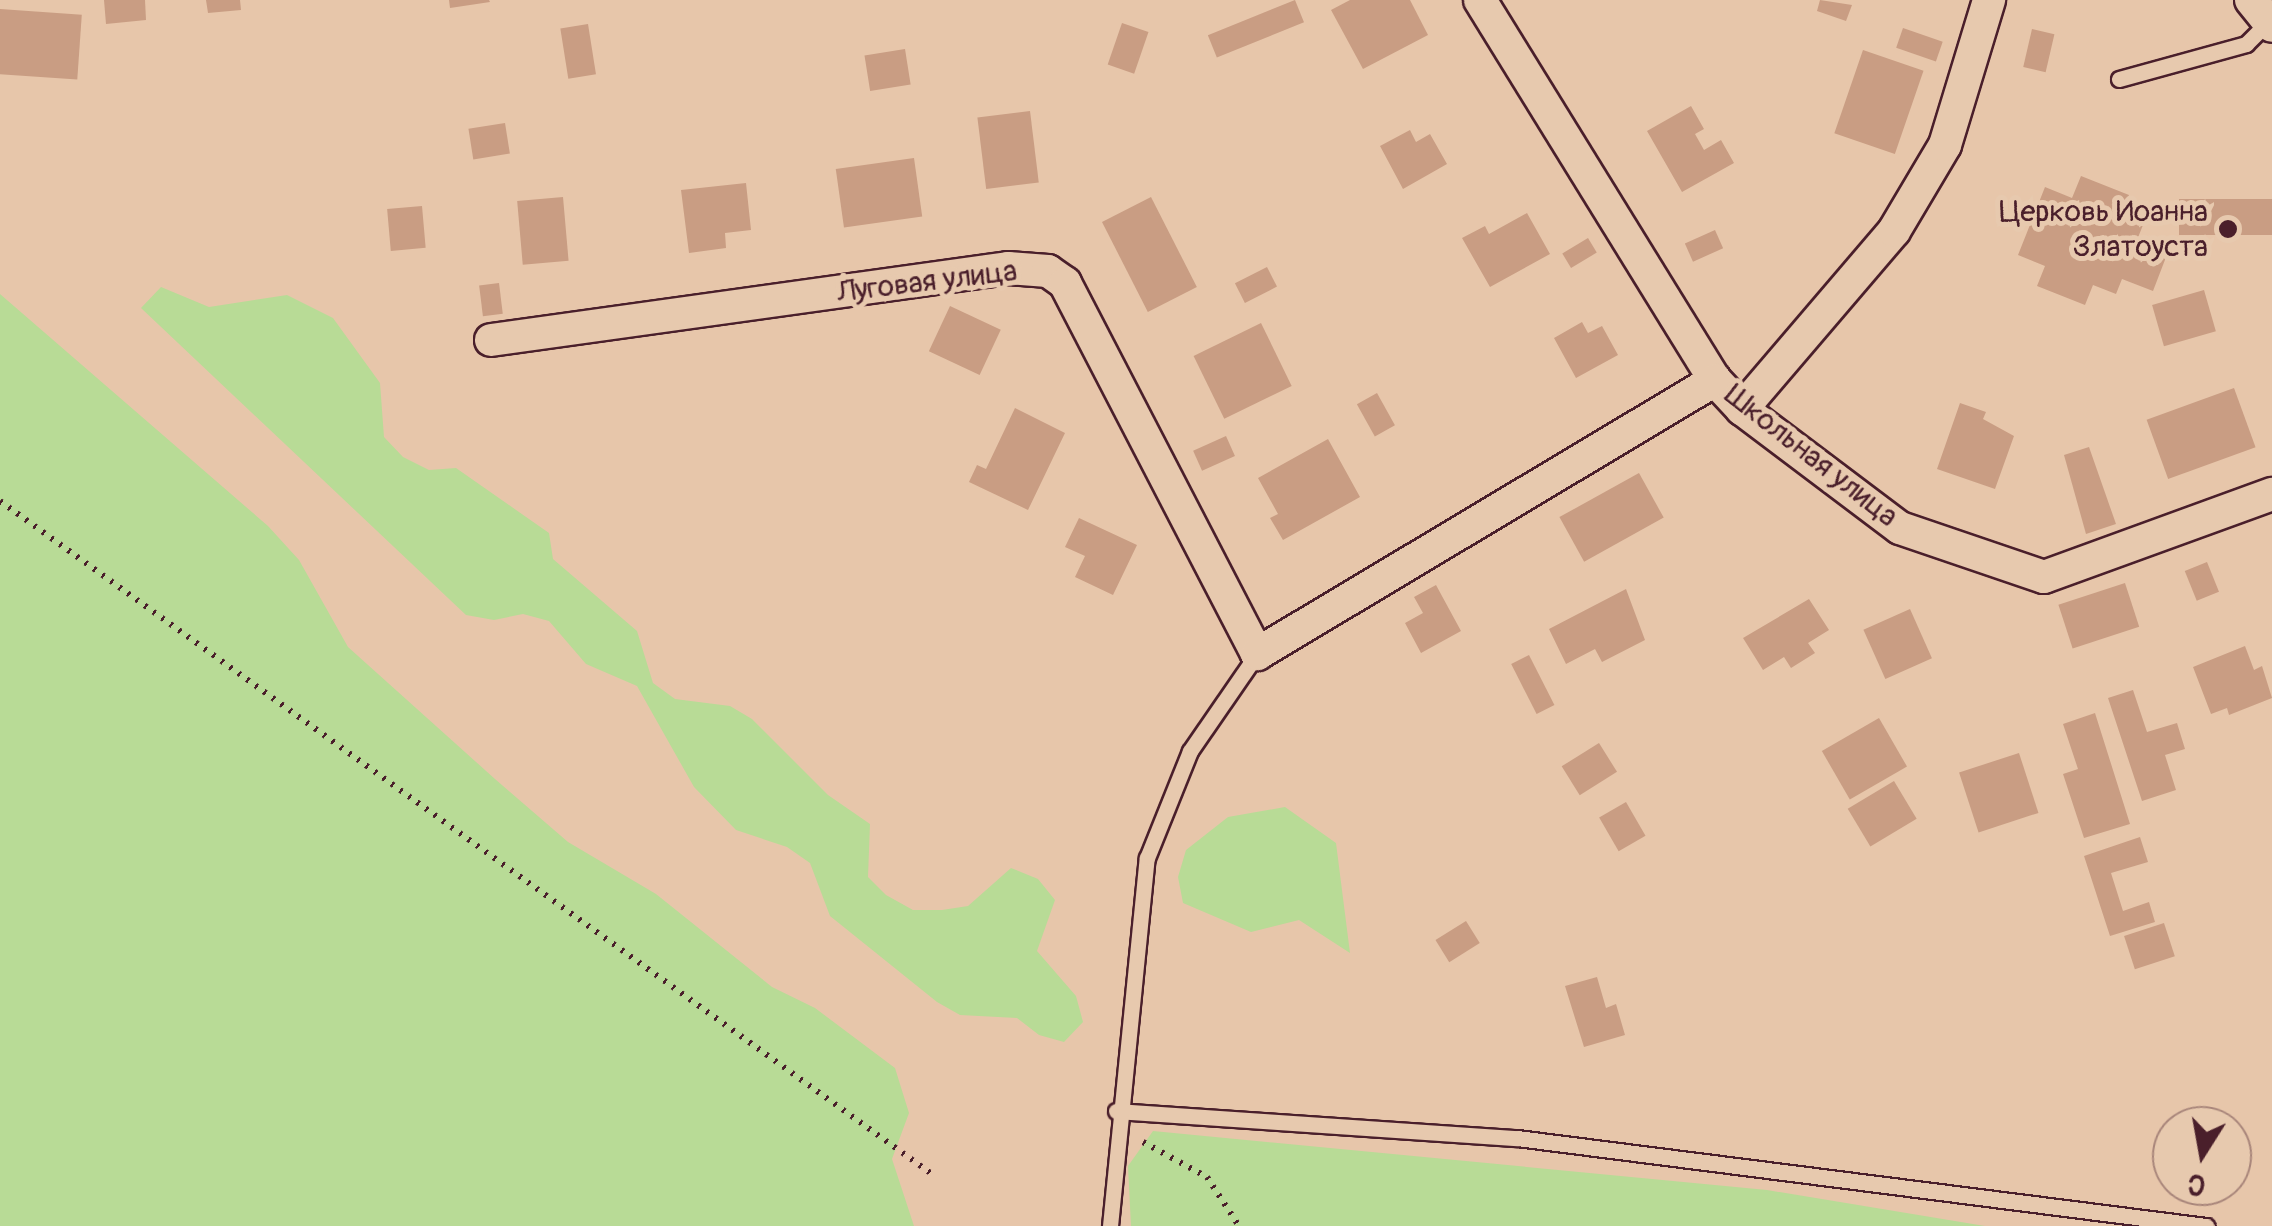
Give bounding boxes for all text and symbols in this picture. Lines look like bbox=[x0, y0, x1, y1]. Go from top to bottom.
place label: Церковь Иоанна Златоуста bbox=[1999, 194, 2208, 264]
marker: Церковь Иоанна Златоуста bbox=[2217, 218, 2239, 240]
street label: Луговая улица bbox=[835, 253, 1019, 311]
street label: Школьная улица bbox=[1717, 377, 1905, 535]
north arrow bbox=[2152, 1106, 2252, 1206]
text: С bbox=[2185, 1165, 2208, 1203]

